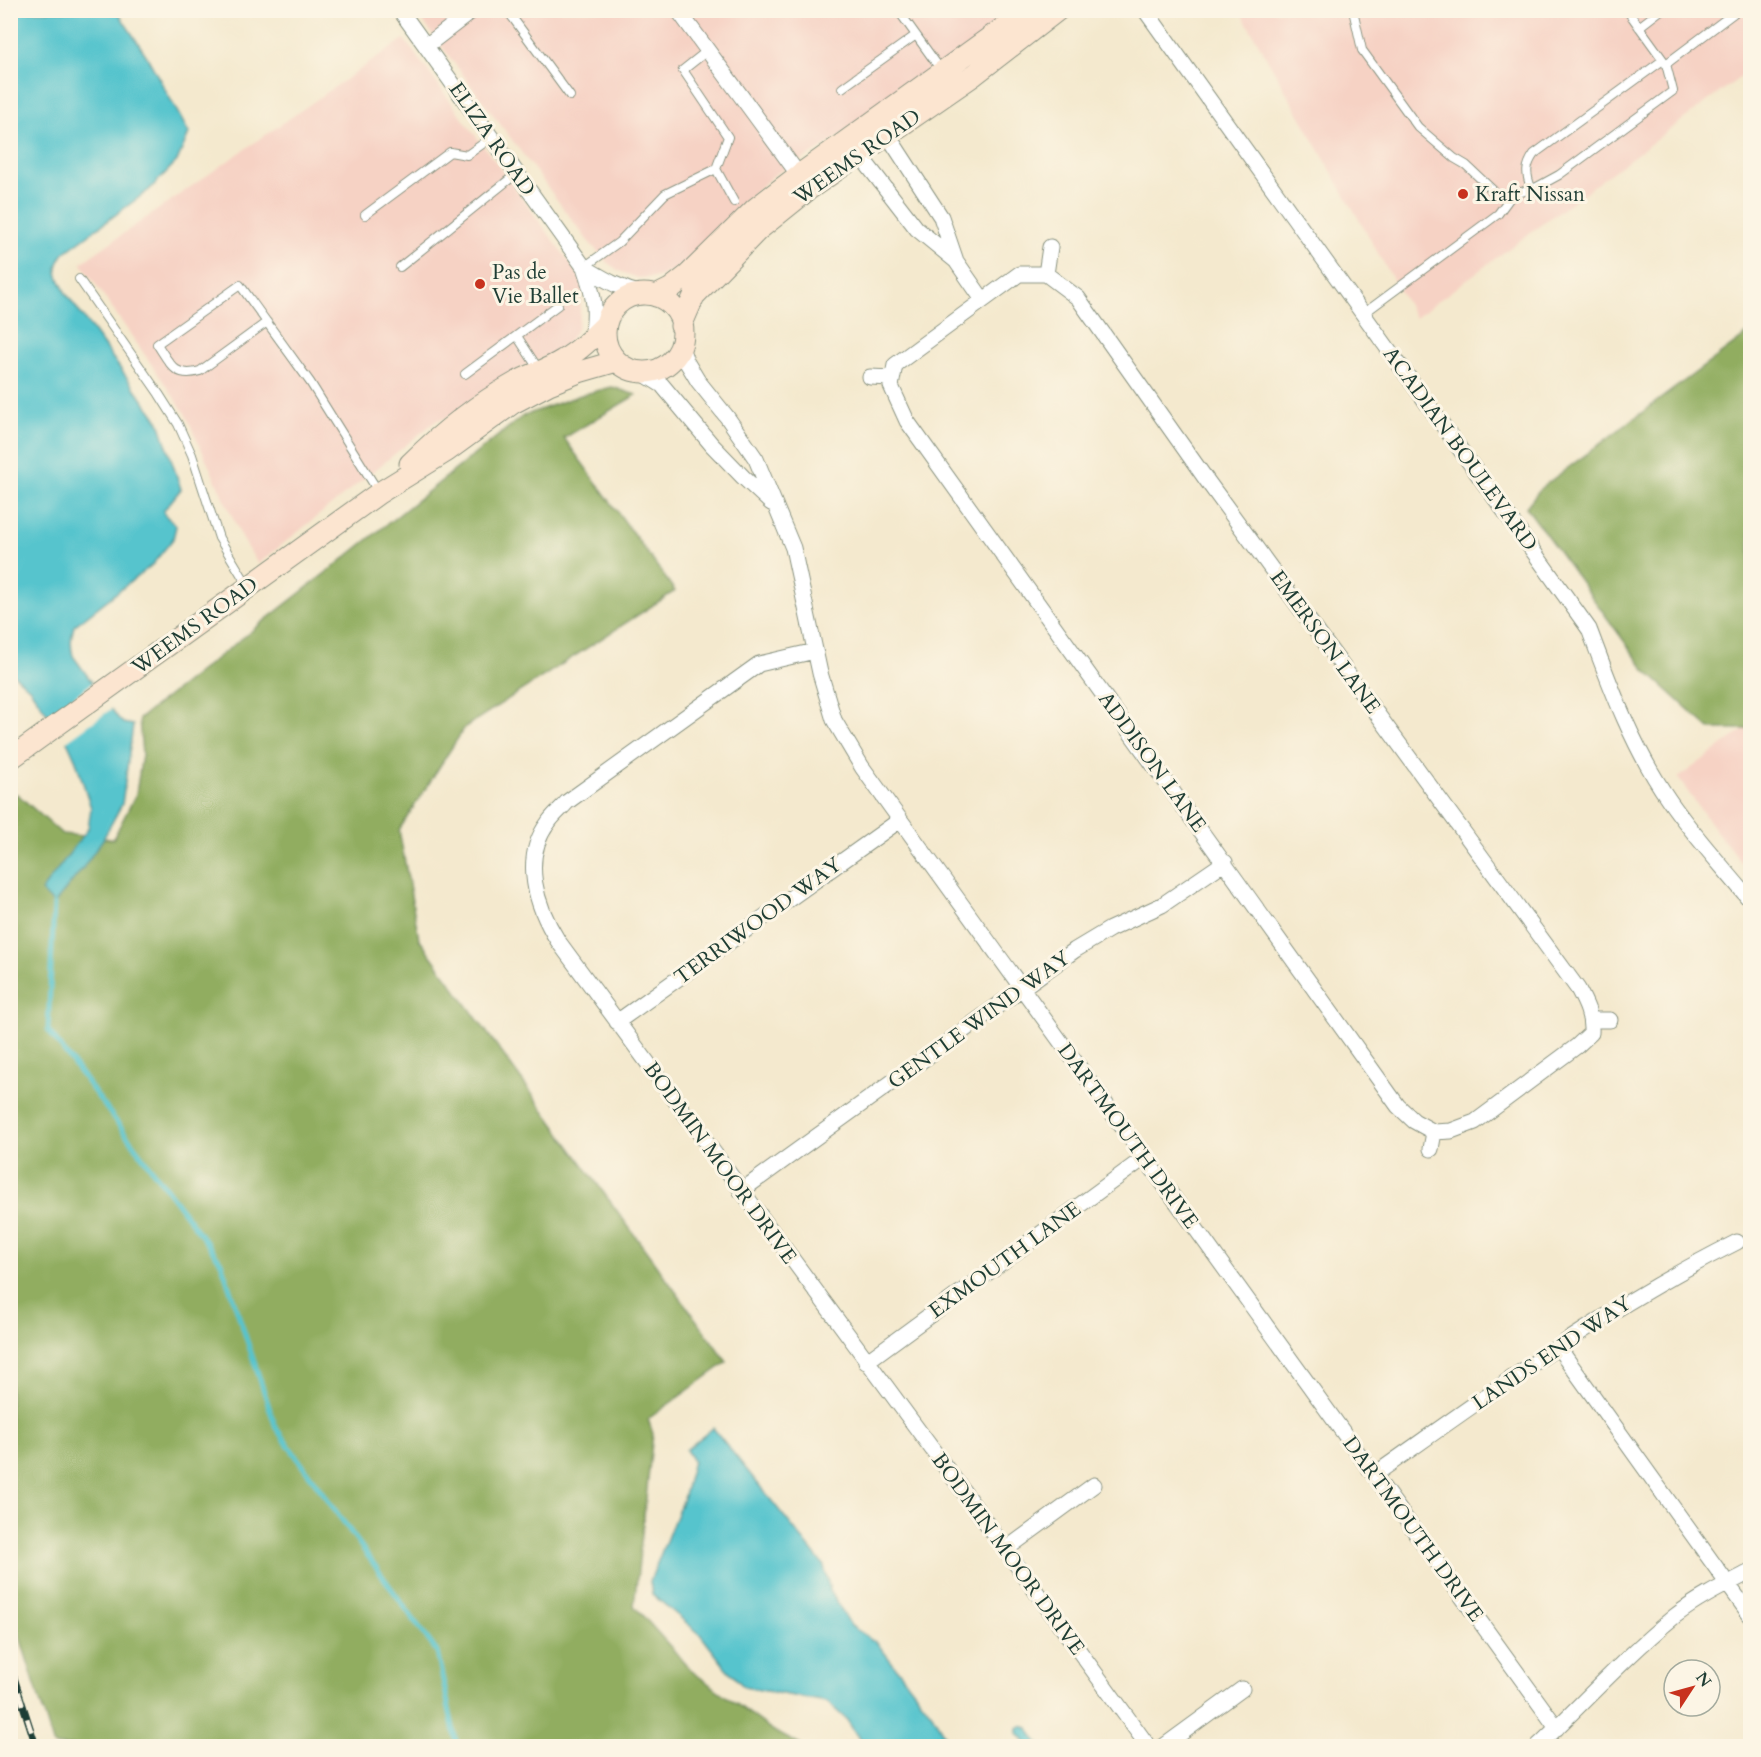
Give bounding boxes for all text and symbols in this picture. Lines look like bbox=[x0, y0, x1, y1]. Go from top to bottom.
street label: ELIZA ROAD bbox=[442, 76, 542, 202]
street label: WEEMS ROAD bbox=[787, 102, 927, 212]
place label: Kraft Nissan bbox=[1475, 180, 1585, 209]
marker: Kraft Nissan bbox=[1456, 187, 1470, 201]
place label: Pas de Vie Ballet bbox=[492, 258, 579, 311]
marker: Pas de Vie Ballet bbox=[473, 277, 487, 291]
street label: ACADIAN BOULEVARD bbox=[1376, 341, 1544, 557]
street label: EMERSON LANE bbox=[1263, 564, 1387, 720]
street label: WEEMS ROAD bbox=[125, 570, 264, 682]
street label: ADDISON LANE bbox=[1091, 686, 1213, 838]
street label: TERRIWOOD WAY bbox=[668, 850, 848, 992]
street label: GENTLE WIND WAY bbox=[882, 944, 1076, 1096]
street label: DARTMOUTH DRIVE bbox=[1051, 1037, 1205, 1235]
street label: BODMIN MOOR DRIVE bbox=[637, 1056, 803, 1270]
street label: EXMOUTH LANE bbox=[923, 1195, 1087, 1325]
street label: LANDS END WAY bbox=[1467, 1289, 1638, 1417]
street label: DARTMOUTH DRIVE bbox=[1336, 1430, 1490, 1628]
street label: BODMIN MOOR DRIVE bbox=[925, 1447, 1091, 1661]
north arrow bbox=[1662, 1658, 1722, 1718]
text: N bbox=[1690, 1668, 1716, 1692]

